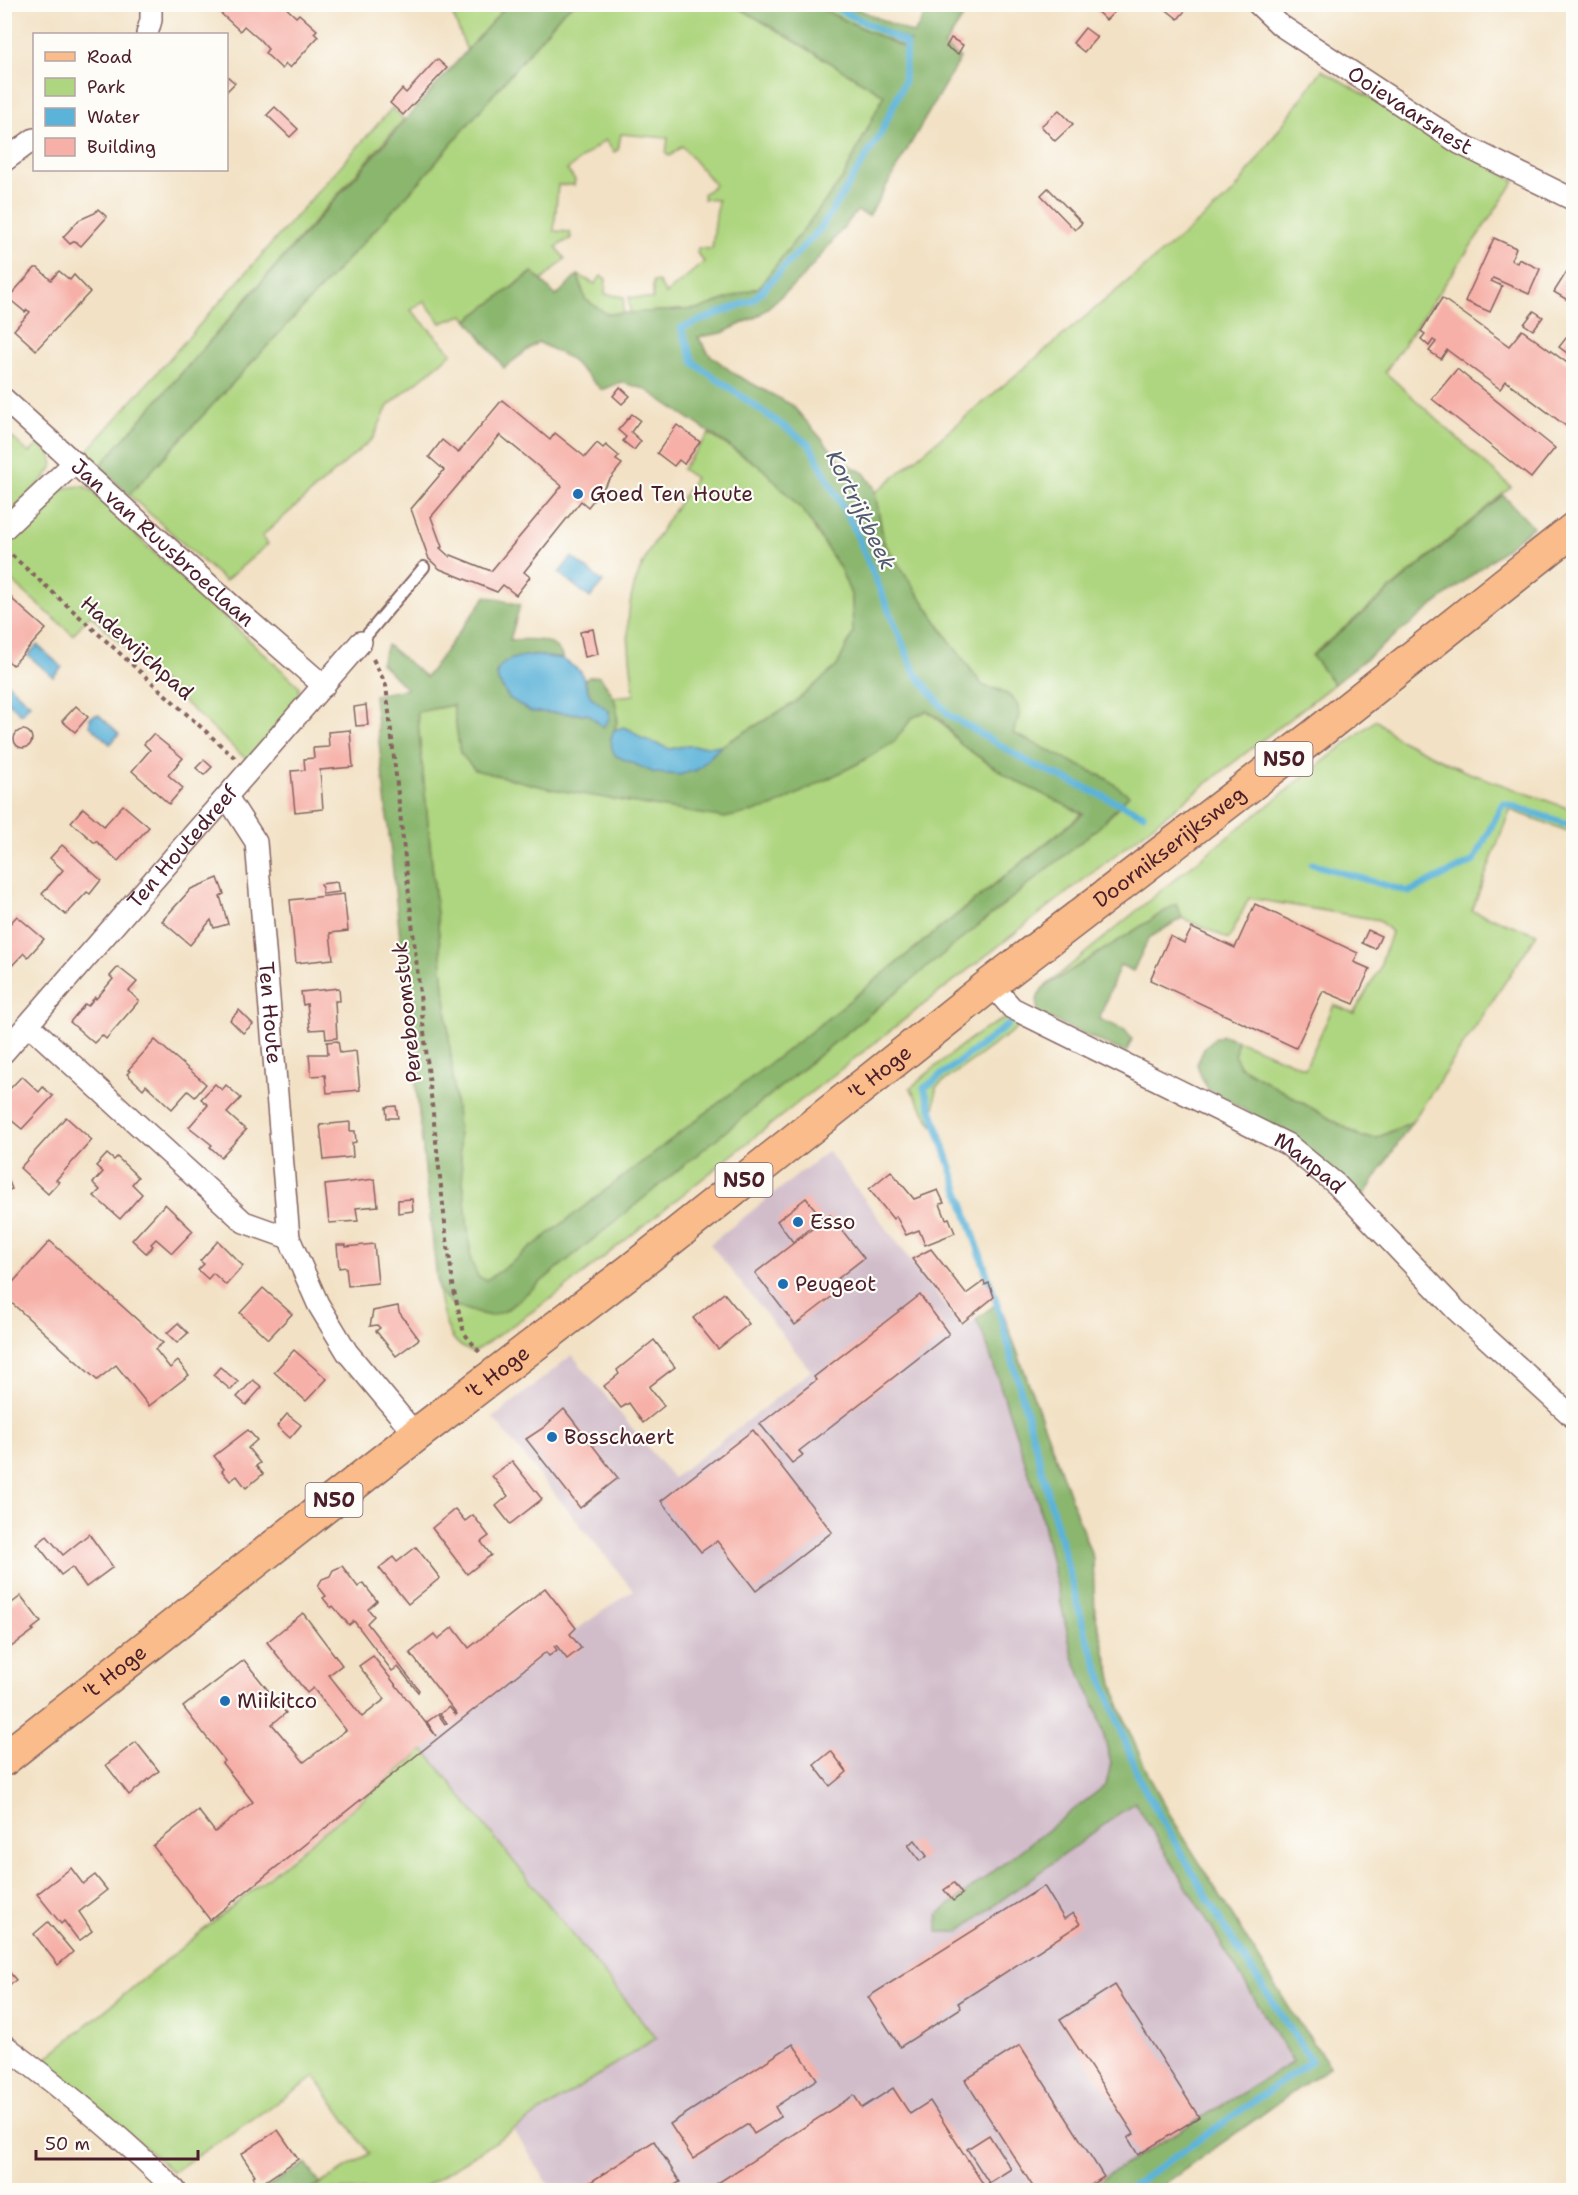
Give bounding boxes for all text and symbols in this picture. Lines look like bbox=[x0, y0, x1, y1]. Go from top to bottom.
legend bbox=[33, 33, 228, 171]
text: Road bbox=[87, 45, 132, 69]
street label: Ooievaarsnest bbox=[1342, 59, 1477, 161]
text: Park bbox=[87, 75, 126, 99]
text: Water bbox=[87, 105, 140, 129]
text: Building bbox=[87, 135, 156, 159]
water label: Kortrijkbeek bbox=[819, 445, 903, 575]
street label: Jan van Ruusbroeclaan bbox=[65, 452, 260, 633]
place label: Goed Ten Houte bbox=[590, 480, 753, 508]
marker: Goed Ten Houte bbox=[571, 487, 585, 501]
street label: Hadewijchpad bbox=[74, 590, 200, 706]
road number: N50 bbox=[1256, 742, 1312, 776]
street label: Ten Houtedreef bbox=[121, 779, 244, 915]
street label: Doornikserijksweg bbox=[1088, 780, 1251, 914]
street label: Pereboomstuk bbox=[386, 940, 428, 1084]
street label: Ten Houte bbox=[252, 961, 288, 1065]
street label: 't Hoge bbox=[842, 1038, 917, 1106]
street label: Manpad bbox=[1269, 1126, 1352, 1200]
road number: N50 bbox=[716, 1163, 772, 1197]
place label: Esso bbox=[810, 1208, 855, 1236]
marker: Esso bbox=[791, 1215, 805, 1229]
place label: Peugeot bbox=[795, 1270, 876, 1298]
marker: Peugeot bbox=[776, 1277, 790, 1291]
street label: 't Hoge bbox=[460, 1339, 535, 1406]
place label: Bosschaert bbox=[564, 1423, 675, 1451]
marker: Bosschaert bbox=[545, 1430, 559, 1444]
road number: N50 bbox=[306, 1483, 362, 1517]
street label: 't Hoge bbox=[77, 1638, 152, 1706]
place label: Miikitco bbox=[237, 1687, 317, 1715]
marker: Miikitco bbox=[218, 1694, 232, 1708]
scale bar bbox=[36, 2123, 198, 2161]
text: 50 m bbox=[45, 2132, 90, 2156]

